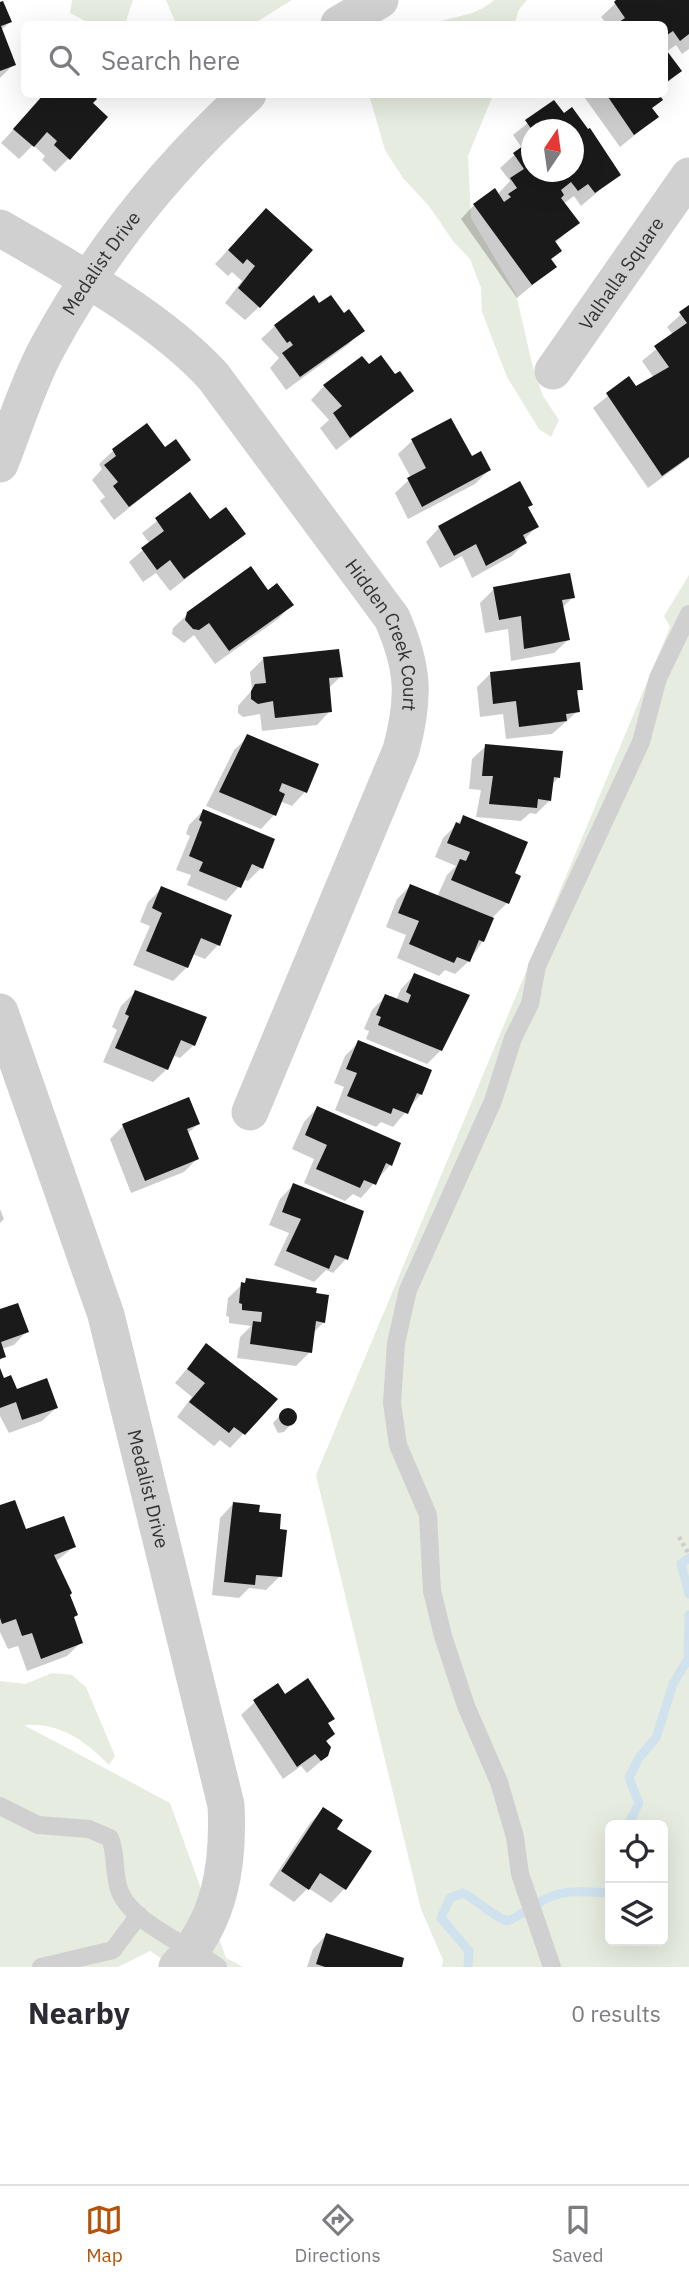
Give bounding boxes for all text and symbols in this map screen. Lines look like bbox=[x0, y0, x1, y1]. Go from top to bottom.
search box bbox=[21, 21, 668, 98]
icon: search bbox=[45, 41, 83, 79]
text: Search here bbox=[101, 43, 240, 77]
north arrow bbox=[521, 119, 584, 182]
street label: Medalist Drive bbox=[57, 206, 145, 319]
street label: Valhalla Square bbox=[573, 212, 669, 335]
street label: Hidden Creek Court bbox=[340, 554, 422, 712]
street label: Medalist Drive bbox=[122, 1427, 175, 1551]
map controls bbox=[605, 1820, 668, 1946]
button: locate bbox=[605, 1820, 668, 1883]
button: layers bbox=[605, 1883, 668, 1946]
text: Nearby bbox=[28, 1993, 130, 2032]
text: 0 results bbox=[571, 1998, 661, 2028]
tab: Map bbox=[85, 2201, 123, 2267]
tab: Directions bbox=[294, 2201, 381, 2267]
tab: Saved bbox=[552, 2201, 604, 2267]

